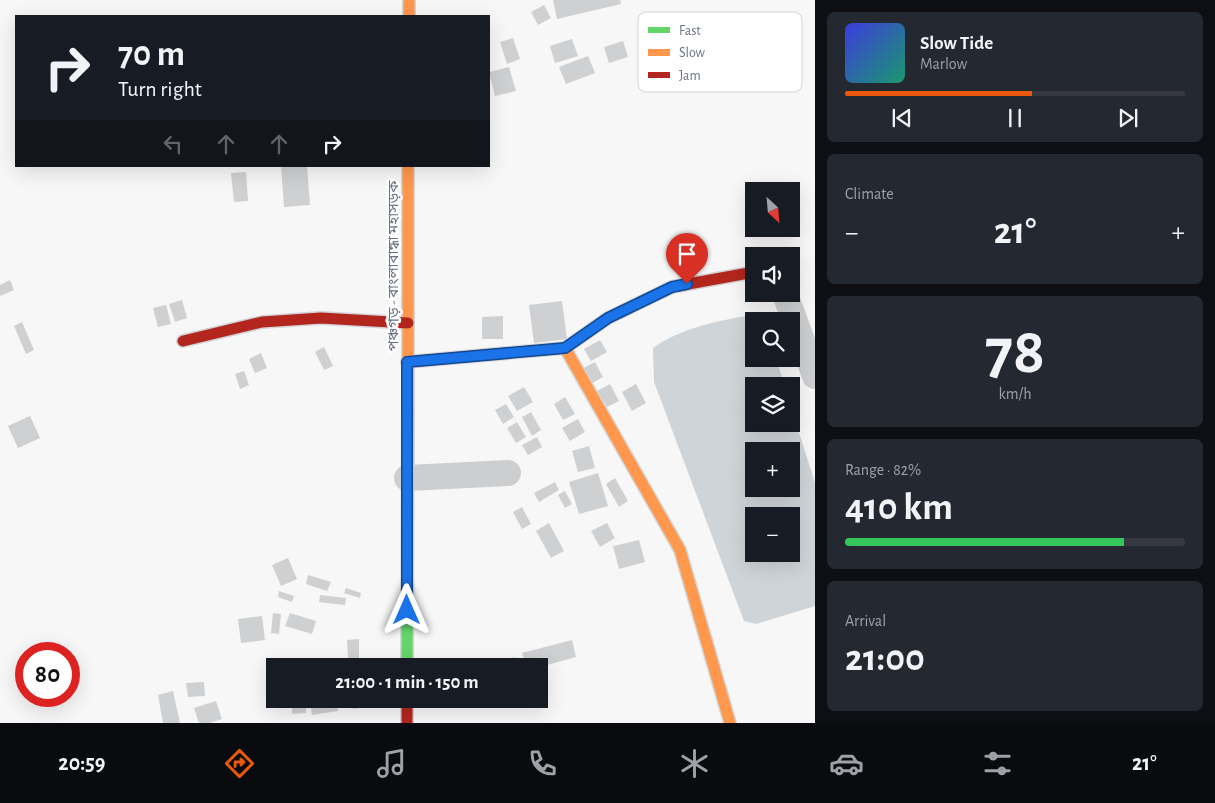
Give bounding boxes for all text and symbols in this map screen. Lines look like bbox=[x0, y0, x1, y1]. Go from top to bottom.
legend bbox=[638, 12, 802, 92]
text: Fast bbox=[679, 24, 701, 38]
text: Slow Tide bbox=[920, 34, 993, 53]
icon: right bbox=[35, 35, 100, 100]
text: 70 m bbox=[118, 37, 185, 72]
text: Slow bbox=[679, 46, 706, 60]
text: Marlow bbox=[920, 56, 967, 72]
text: Jam bbox=[679, 69, 701, 83]
text: Turn right bbox=[118, 78, 202, 100]
icon: previous bbox=[888, 104, 916, 132]
icon: pause bbox=[1001, 104, 1029, 132]
icon: next bbox=[1114, 104, 1142, 132]
icon: left bbox=[159, 130, 187, 158]
icon: ahead bbox=[212, 130, 240, 158]
icon: ahead bbox=[265, 130, 293, 158]
icon: right bbox=[318, 130, 346, 158]
street label: পঞ্চগড় - বাংলাবান্ধা মহাসড়ক bbox=[386, 180, 401, 351]
north arrow bbox=[745, 182, 800, 238]
map controls bbox=[745, 182, 800, 562]
text: Climate bbox=[845, 186, 894, 202]
text: 21° bbox=[994, 213, 1036, 251]
text: − bbox=[845, 219, 858, 247]
text: + bbox=[1172, 219, 1185, 247]
pin bbox=[666, 233, 708, 284]
icon: arrive bbox=[673, 240, 701, 268]
button: sound bbox=[745, 247, 800, 302]
button: search bbox=[745, 312, 800, 367]
text: 78 bbox=[985, 320, 1045, 385]
button: layers bbox=[745, 377, 800, 432]
text: km/h bbox=[998, 386, 1032, 402]
button: + bbox=[745, 442, 800, 497]
text: Range · 82% bbox=[845, 462, 921, 478]
text: 410 km bbox=[845, 489, 953, 527]
button: − bbox=[745, 507, 800, 562]
position arrow bbox=[380, 583, 432, 635]
text: Arrival bbox=[845, 613, 886, 629]
text: 21:00 bbox=[845, 640, 925, 678]
speed limit sign: 80 bbox=[15, 642, 80, 707]
text: 21:00 · 1 min · 150 m bbox=[335, 673, 479, 692]
icon: directions bbox=[222, 746, 257, 781]
icon: music bbox=[374, 746, 409, 781]
icon: phone bbox=[525, 746, 560, 781]
icon: climate bbox=[677, 746, 712, 781]
icon: car bbox=[829, 746, 864, 781]
icon: filters bbox=[980, 746, 1015, 781]
text: 20:59 bbox=[58, 752, 105, 774]
text: 21° bbox=[1132, 752, 1157, 774]

